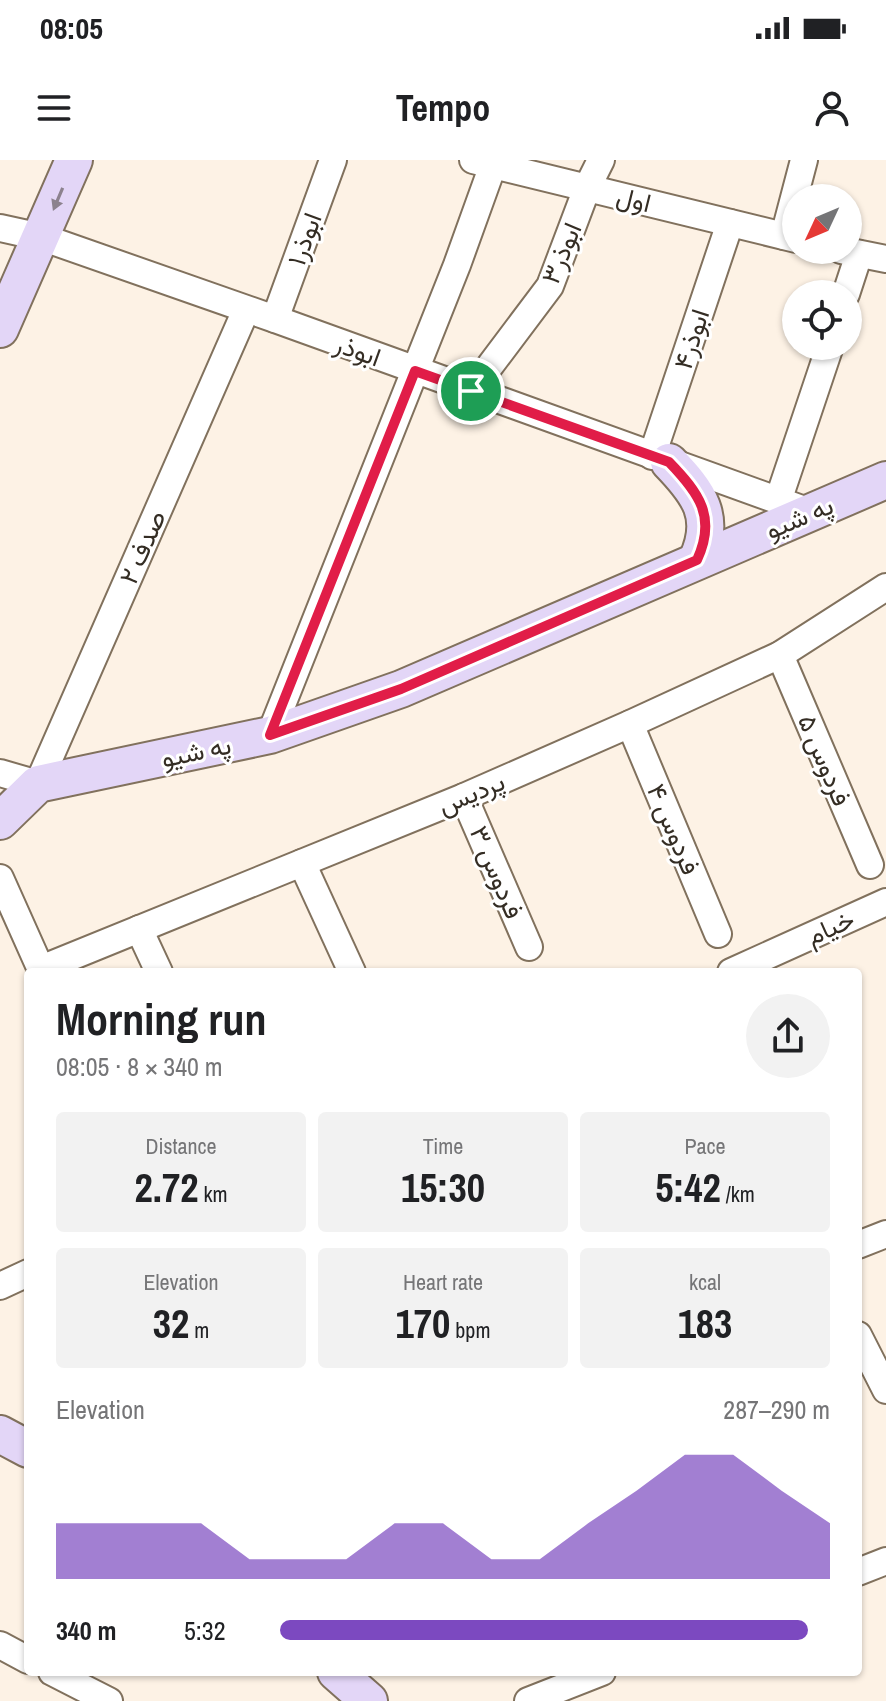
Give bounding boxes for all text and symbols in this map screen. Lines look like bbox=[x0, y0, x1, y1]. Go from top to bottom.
text: 08:05 bbox=[40, 8, 103, 48]
text: Tempo bbox=[396, 84, 490, 132]
icon: menu bbox=[32, 86, 76, 130]
icon: person bbox=[810, 86, 854, 130]
street label: اول bbox=[613, 178, 655, 220]
north arrow bbox=[782, 184, 862, 264]
map controls bbox=[782, 184, 862, 360]
one-way arrow bbox=[51, 187, 64, 210]
street label: ابوذر۱ bbox=[278, 208, 330, 270]
street label: ابوذر۳ bbox=[532, 217, 590, 289]
button: locate bbox=[782, 280, 862, 360]
street label: ابوذر۴ bbox=[665, 304, 717, 374]
street label: ابوذر bbox=[329, 325, 386, 374]
pin bbox=[437, 357, 505, 425]
icon: arrive bbox=[449, 369, 493, 413]
street label: په شیو bbox=[760, 487, 839, 548]
street label: صدف ۲ bbox=[110, 504, 174, 590]
street label: فردوس ۵ bbox=[790, 709, 860, 811]
street label: په شیو bbox=[158, 727, 234, 776]
street label: پردیس bbox=[432, 763, 510, 824]
street label: فردوس ۴ bbox=[639, 778, 709, 880]
street label: فردوس ۳ bbox=[462, 820, 532, 924]
street label: خیام bbox=[800, 901, 860, 953]
text: Morning run bbox=[56, 989, 266, 1049]
button: share bbox=[746, 994, 830, 1078]
text: 08:05 · 8 × 340 m bbox=[56, 1049, 223, 1084]
text: Distance bbox=[145, 1131, 217, 1161]
text: Time bbox=[423, 1131, 463, 1161]
text: Pace bbox=[684, 1131, 726, 1161]
text: 2.72 bbox=[135, 1161, 198, 1214]
text: 15:30 bbox=[401, 1161, 485, 1214]
text: 5:42 bbox=[655, 1161, 721, 1214]
text: km bbox=[198, 1179, 227, 1209]
text: /km bbox=[721, 1179, 755, 1209]
text: Elevation bbox=[143, 1267, 219, 1297]
text: Heart rate bbox=[403, 1267, 483, 1297]
text: kcal bbox=[689, 1267, 721, 1297]
text: 32 bbox=[153, 1297, 189, 1350]
text: 170 bbox=[396, 1297, 450, 1350]
text: 183 bbox=[678, 1297, 732, 1350]
text: m bbox=[189, 1315, 209, 1345]
text: bpm bbox=[450, 1315, 490, 1345]
text: Elevation bbox=[56, 1392, 145, 1427]
text: 287–290 m bbox=[723, 1392, 830, 1427]
text: 340 m bbox=[56, 1613, 116, 1648]
text: 5:32 bbox=[184, 1613, 226, 1648]

